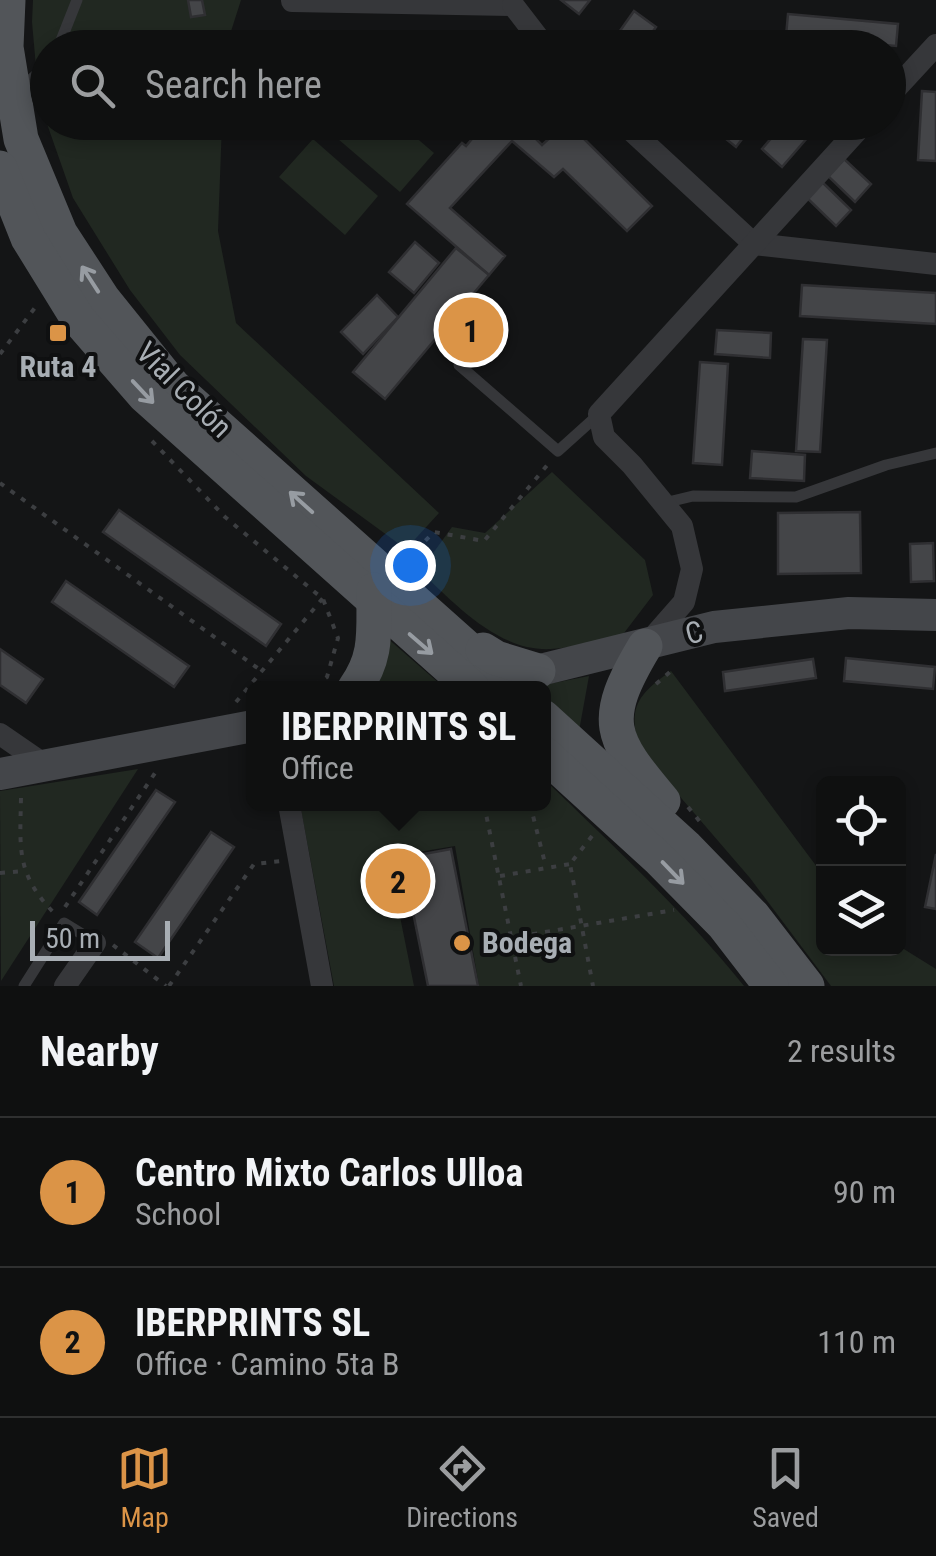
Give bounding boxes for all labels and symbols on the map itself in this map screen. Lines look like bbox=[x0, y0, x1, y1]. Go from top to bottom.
one-way arrow bbox=[79, 265, 100, 293]
pin: 1 bbox=[438, 292, 504, 368]
marker: Ruta 4 bbox=[47, 322, 69, 344]
street label: Vial Colón bbox=[129, 335, 239, 445]
place label: Ruta 4 bbox=[20, 349, 96, 384]
one-way arrow bbox=[131, 379, 154, 404]
one-way arrow bbox=[289, 491, 314, 514]
your location bbox=[385, 540, 436, 591]
street label: C bbox=[681, 613, 707, 652]
one-way arrow bbox=[408, 632, 433, 655]
pin: 2 bbox=[366, 844, 430, 918]
one-way arrow bbox=[660, 860, 684, 884]
scale bar bbox=[30, 916, 170, 960]
place label: Bodega bbox=[482, 925, 572, 960]
marker: Bodega bbox=[451, 932, 473, 954]

